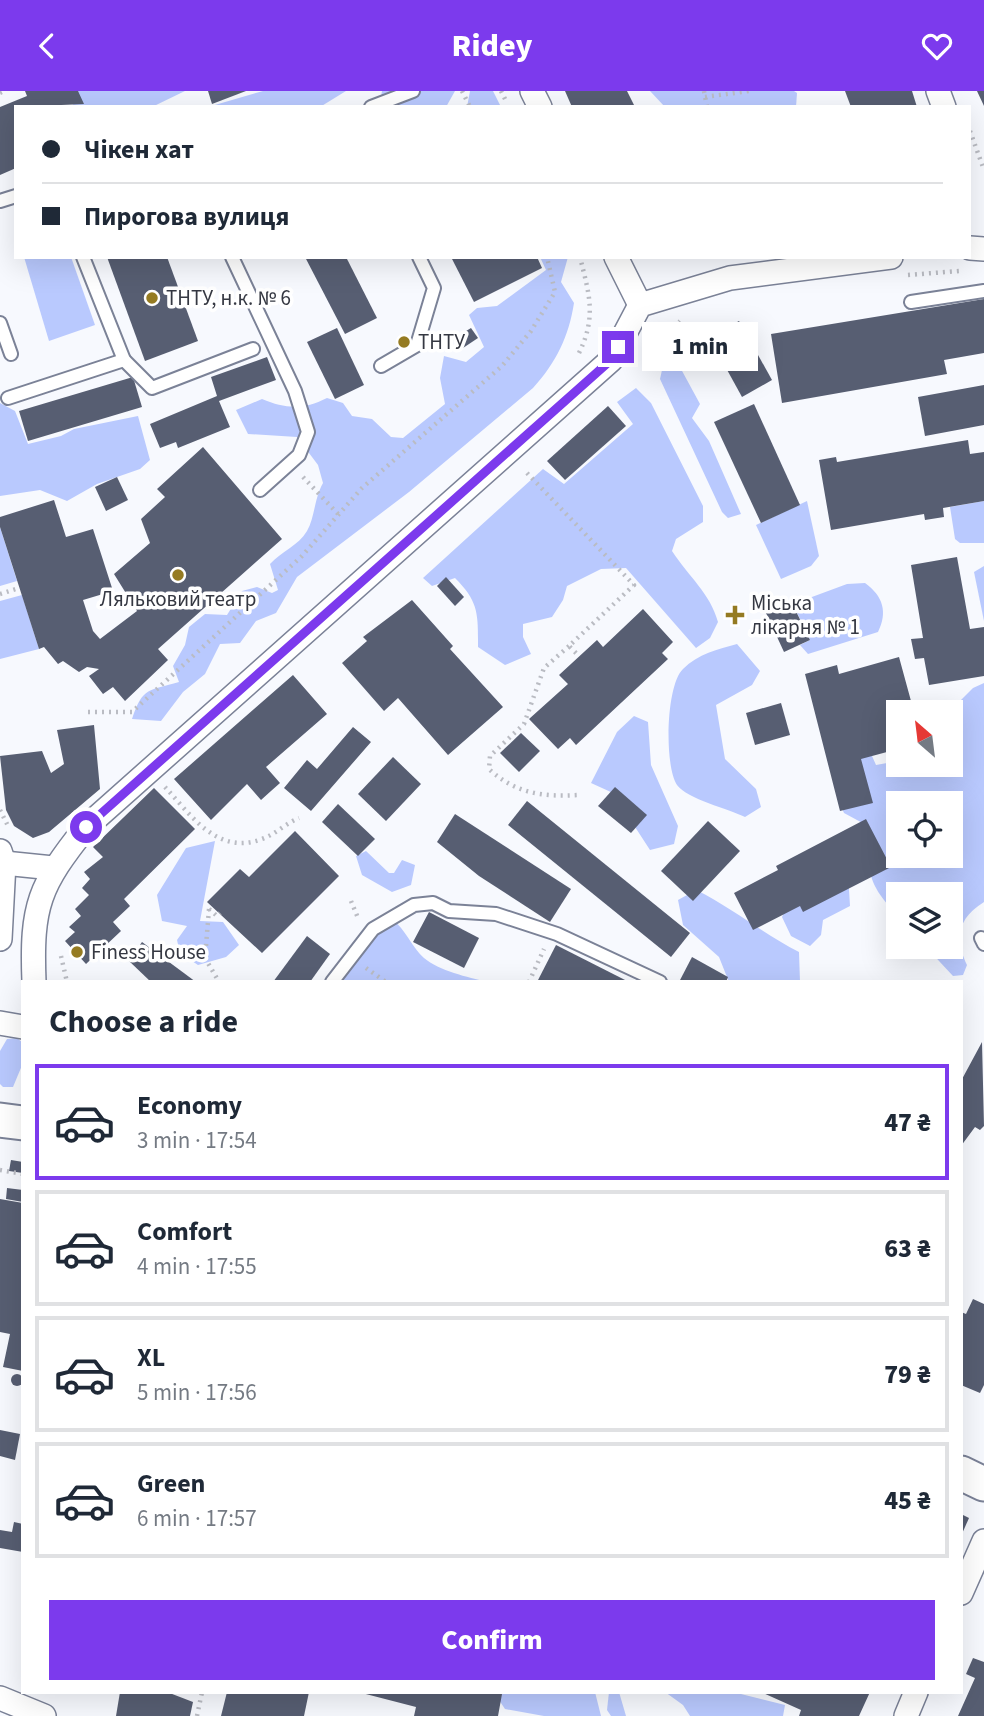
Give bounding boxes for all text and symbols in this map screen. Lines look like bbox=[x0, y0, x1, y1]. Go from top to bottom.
text: Ridey bbox=[452, 23, 532, 69]
icon: back bbox=[28, 27, 66, 65]
icon: heart bbox=[918, 27, 956, 65]
text: Чікен хат bbox=[84, 131, 194, 168]
text: Пирогова вулиця bbox=[84, 198, 290, 235]
place label: ТНТУ, н.к. № 6 bbox=[166, 283, 291, 313]
marker: ТНТУ, н.к. № 6 bbox=[144, 290, 160, 306]
callout: 1 min bbox=[642, 323, 758, 371]
place label: ТНТУ bbox=[418, 327, 465, 357]
text: 1 min bbox=[672, 330, 728, 363]
route end bbox=[602, 331, 634, 363]
marker: ТНТУ bbox=[396, 334, 412, 350]
marker: Ляльковий театр bbox=[170, 567, 186, 583]
place label: Ляльковий театр bbox=[100, 584, 256, 614]
place label: Міська лікарня № 1 bbox=[751, 588, 860, 642]
marker: Міська лікарня № 1 bbox=[725, 605, 745, 625]
north arrow bbox=[886, 700, 962, 777]
map controls bbox=[886, 700, 963, 959]
button: locate bbox=[886, 791, 963, 868]
route start bbox=[70, 811, 102, 843]
button: layers bbox=[886, 882, 963, 959]
place label: Finess House bbox=[91, 937, 206, 967]
marker: Finess House bbox=[69, 944, 85, 960]
text: Choose a ride bbox=[49, 999, 238, 1045]
text: Economy bbox=[137, 1087, 242, 1124]
icon: car bbox=[53, 1091, 116, 1154]
text: 47 ₴ bbox=[884, 1104, 931, 1141]
text: 3 min · 17:54 bbox=[137, 1124, 257, 1157]
text: Comfort bbox=[137, 1213, 232, 1250]
icon: car bbox=[53, 1217, 116, 1280]
text: 63 ₴ bbox=[884, 1230, 931, 1267]
text: 4 min · 17:55 bbox=[137, 1250, 257, 1283]
text: XL bbox=[137, 1339, 165, 1376]
icon: car bbox=[53, 1343, 116, 1406]
text: 79 ₴ bbox=[884, 1356, 931, 1393]
text: 5 min · 17:56 bbox=[137, 1376, 257, 1409]
text: Green bbox=[137, 1465, 205, 1502]
icon: car bbox=[53, 1469, 116, 1532]
text: 45 ₴ bbox=[884, 1482, 931, 1519]
text: 6 min · 17:57 bbox=[137, 1502, 257, 1535]
button: Confirm bbox=[49, 1600, 935, 1680]

